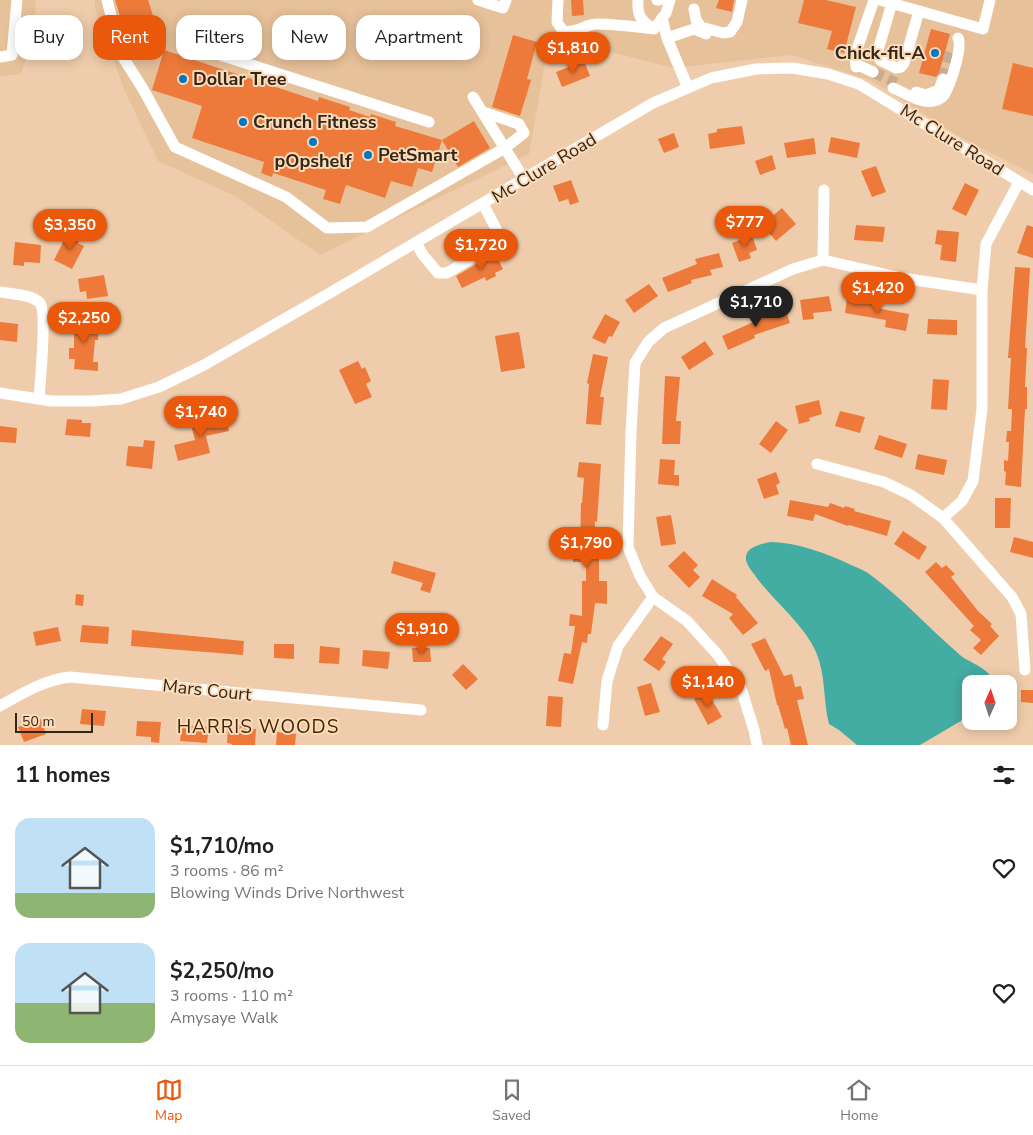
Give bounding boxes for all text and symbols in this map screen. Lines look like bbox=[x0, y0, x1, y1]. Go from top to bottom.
chip: Buy bbox=[15, 15, 83, 60]
chip: Rent bbox=[93, 15, 166, 60]
chip: Filters bbox=[176, 15, 262, 60]
chip: New bbox=[272, 15, 346, 60]
chip: Apartment bbox=[356, 15, 480, 60]
pin: $1,810 bbox=[532, 32, 614, 74]
text: $1,810 bbox=[547, 37, 599, 59]
place label: Chick-fil-A bbox=[835, 41, 926, 65]
marker: Chick-fil-A bbox=[929, 47, 941, 59]
place label: Dollar Tree bbox=[193, 67, 287, 91]
marker: Dollar Tree bbox=[177, 73, 189, 85]
street label: Mc Clure Road bbox=[895, 98, 1009, 182]
place label: Crunch Fitness bbox=[253, 110, 377, 134]
marker: Crunch Fitness bbox=[237, 116, 249, 128]
street label: Mc Clure Road bbox=[487, 127, 601, 209]
marker: pOpshelf bbox=[307, 136, 319, 148]
place label: PetSmart bbox=[378, 143, 457, 167]
place label: pOpshelf bbox=[275, 149, 352, 173]
marker: PetSmart bbox=[362, 149, 374, 161]
pin: $777 bbox=[715, 206, 775, 248]
pin: $3,350 bbox=[29, 208, 111, 251]
text: $777 bbox=[726, 211, 764, 233]
text: $3,350 bbox=[44, 214, 96, 236]
pin: $1,720 bbox=[440, 228, 522, 271]
text: $1,720 bbox=[455, 234, 507, 256]
pin: $1,420 bbox=[837, 272, 919, 314]
text: $1,420 bbox=[852, 277, 904, 299]
pin: $1,710 bbox=[715, 286, 797, 328]
text: $1,710 bbox=[730, 291, 782, 313]
pin: $2,250 bbox=[43, 302, 125, 344]
text: $2,250 bbox=[58, 307, 110, 329]
pin: $1,740 bbox=[160, 396, 242, 438]
text: $1,740 bbox=[175, 401, 227, 423]
pin: $1,790 bbox=[545, 526, 627, 569]
text: $1,790 bbox=[560, 532, 612, 554]
pin: $1,910 bbox=[381, 612, 463, 655]
text: $1,910 bbox=[396, 618, 448, 640]
pin: $1,140 bbox=[667, 666, 749, 708]
text: $1,140 bbox=[682, 671, 734, 693]
street label: Mars Court bbox=[161, 673, 253, 707]
north arrow bbox=[962, 675, 1018, 730]
map controls bbox=[962, 675, 1017, 730]
scale bar bbox=[15, 710, 92, 733]
text: 50 m bbox=[22, 712, 54, 731]
district label: HARRIS WOODS bbox=[177, 714, 339, 740]
text: 11 homes bbox=[15, 761, 110, 789]
icon: filters bbox=[990, 761, 1018, 789]
text: $1,710/mo bbox=[170, 832, 274, 860]
icon: home bbox=[55, 838, 115, 898]
icon: heart bbox=[990, 854, 1018, 882]
text: 3 rooms · 86 m² bbox=[170, 860, 283, 882]
text: Blowing Winds Drive Northwest bbox=[170, 882, 404, 904]
text: $2,250/mo bbox=[170, 957, 274, 985]
icon: home bbox=[55, 963, 115, 1023]
icon: heart bbox=[990, 979, 1018, 1007]
text: 3 rooms · 110 m² bbox=[170, 985, 293, 1007]
text: Amysaye Walk bbox=[170, 1007, 278, 1029]
tab: Map bbox=[155, 1076, 183, 1125]
tab: Saved bbox=[492, 1076, 531, 1125]
tab: Home bbox=[840, 1076, 878, 1125]

